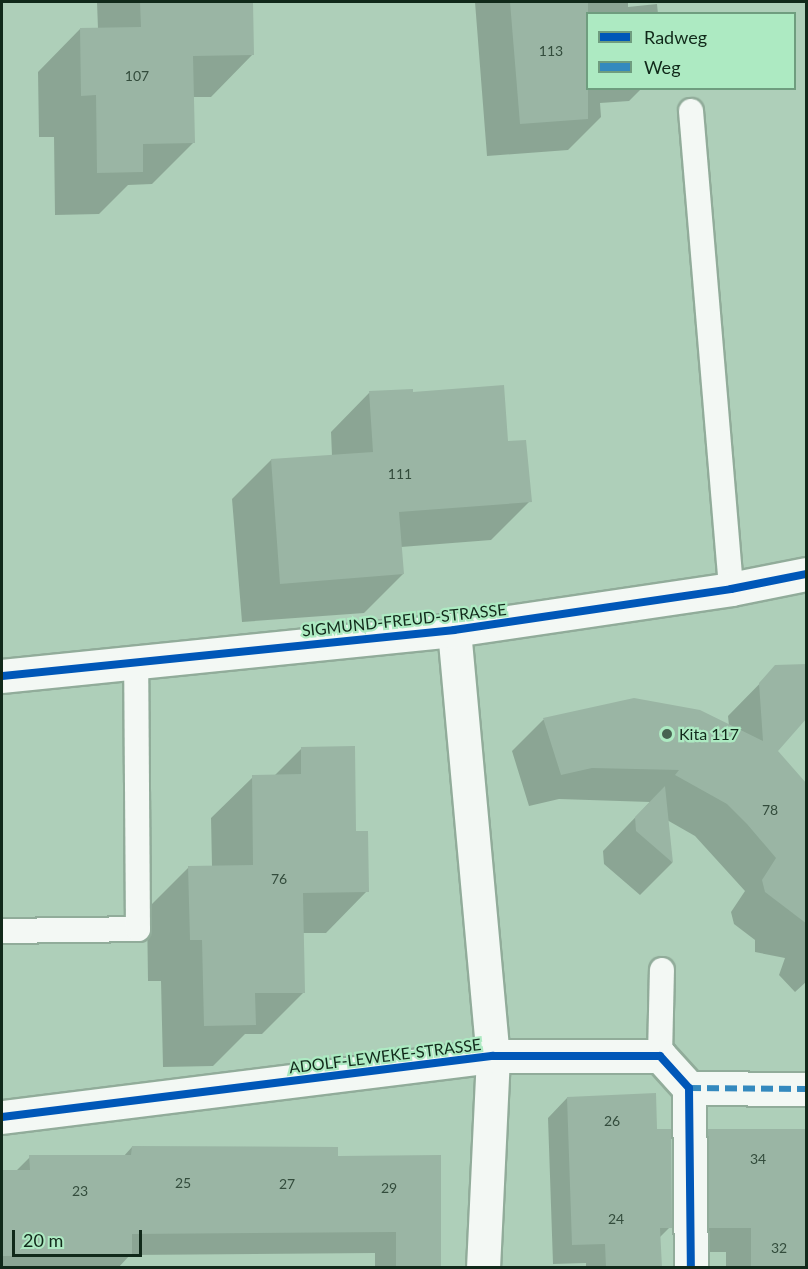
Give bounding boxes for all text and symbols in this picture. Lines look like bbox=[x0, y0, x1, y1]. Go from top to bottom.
legend bbox=[586, 12, 796, 90]
text: Radweg bbox=[644, 26, 707, 48]
house number: 113 bbox=[539, 43, 563, 59]
text: Weg bbox=[644, 56, 681, 78]
house number: 107 bbox=[125, 68, 149, 84]
house number: 111 bbox=[388, 466, 412, 482]
street label: SIGMUND-FREUD-STRASSE bbox=[301, 600, 507, 640]
place label: Kita 117 bbox=[679, 724, 739, 744]
marker: Kita 117 bbox=[660, 727, 674, 741]
house number: 78 bbox=[762, 802, 778, 818]
house number: 76 bbox=[271, 871, 287, 887]
street label: ADOLF-LEWEKE-STRASSE bbox=[288, 1035, 482, 1077]
house number: 26 bbox=[604, 1113, 620, 1129]
house number: 34 bbox=[750, 1151, 766, 1167]
house number: 25 bbox=[175, 1175, 191, 1191]
house number: 27 bbox=[279, 1176, 295, 1192]
house number: 29 bbox=[381, 1180, 397, 1196]
house number: 23 bbox=[72, 1183, 88, 1199]
house number: 24 bbox=[608, 1211, 624, 1227]
scale bar bbox=[15, 1218, 146, 1256]
text: 20 m bbox=[23, 1229, 63, 1251]
house number: 32 bbox=[771, 1240, 787, 1256]

